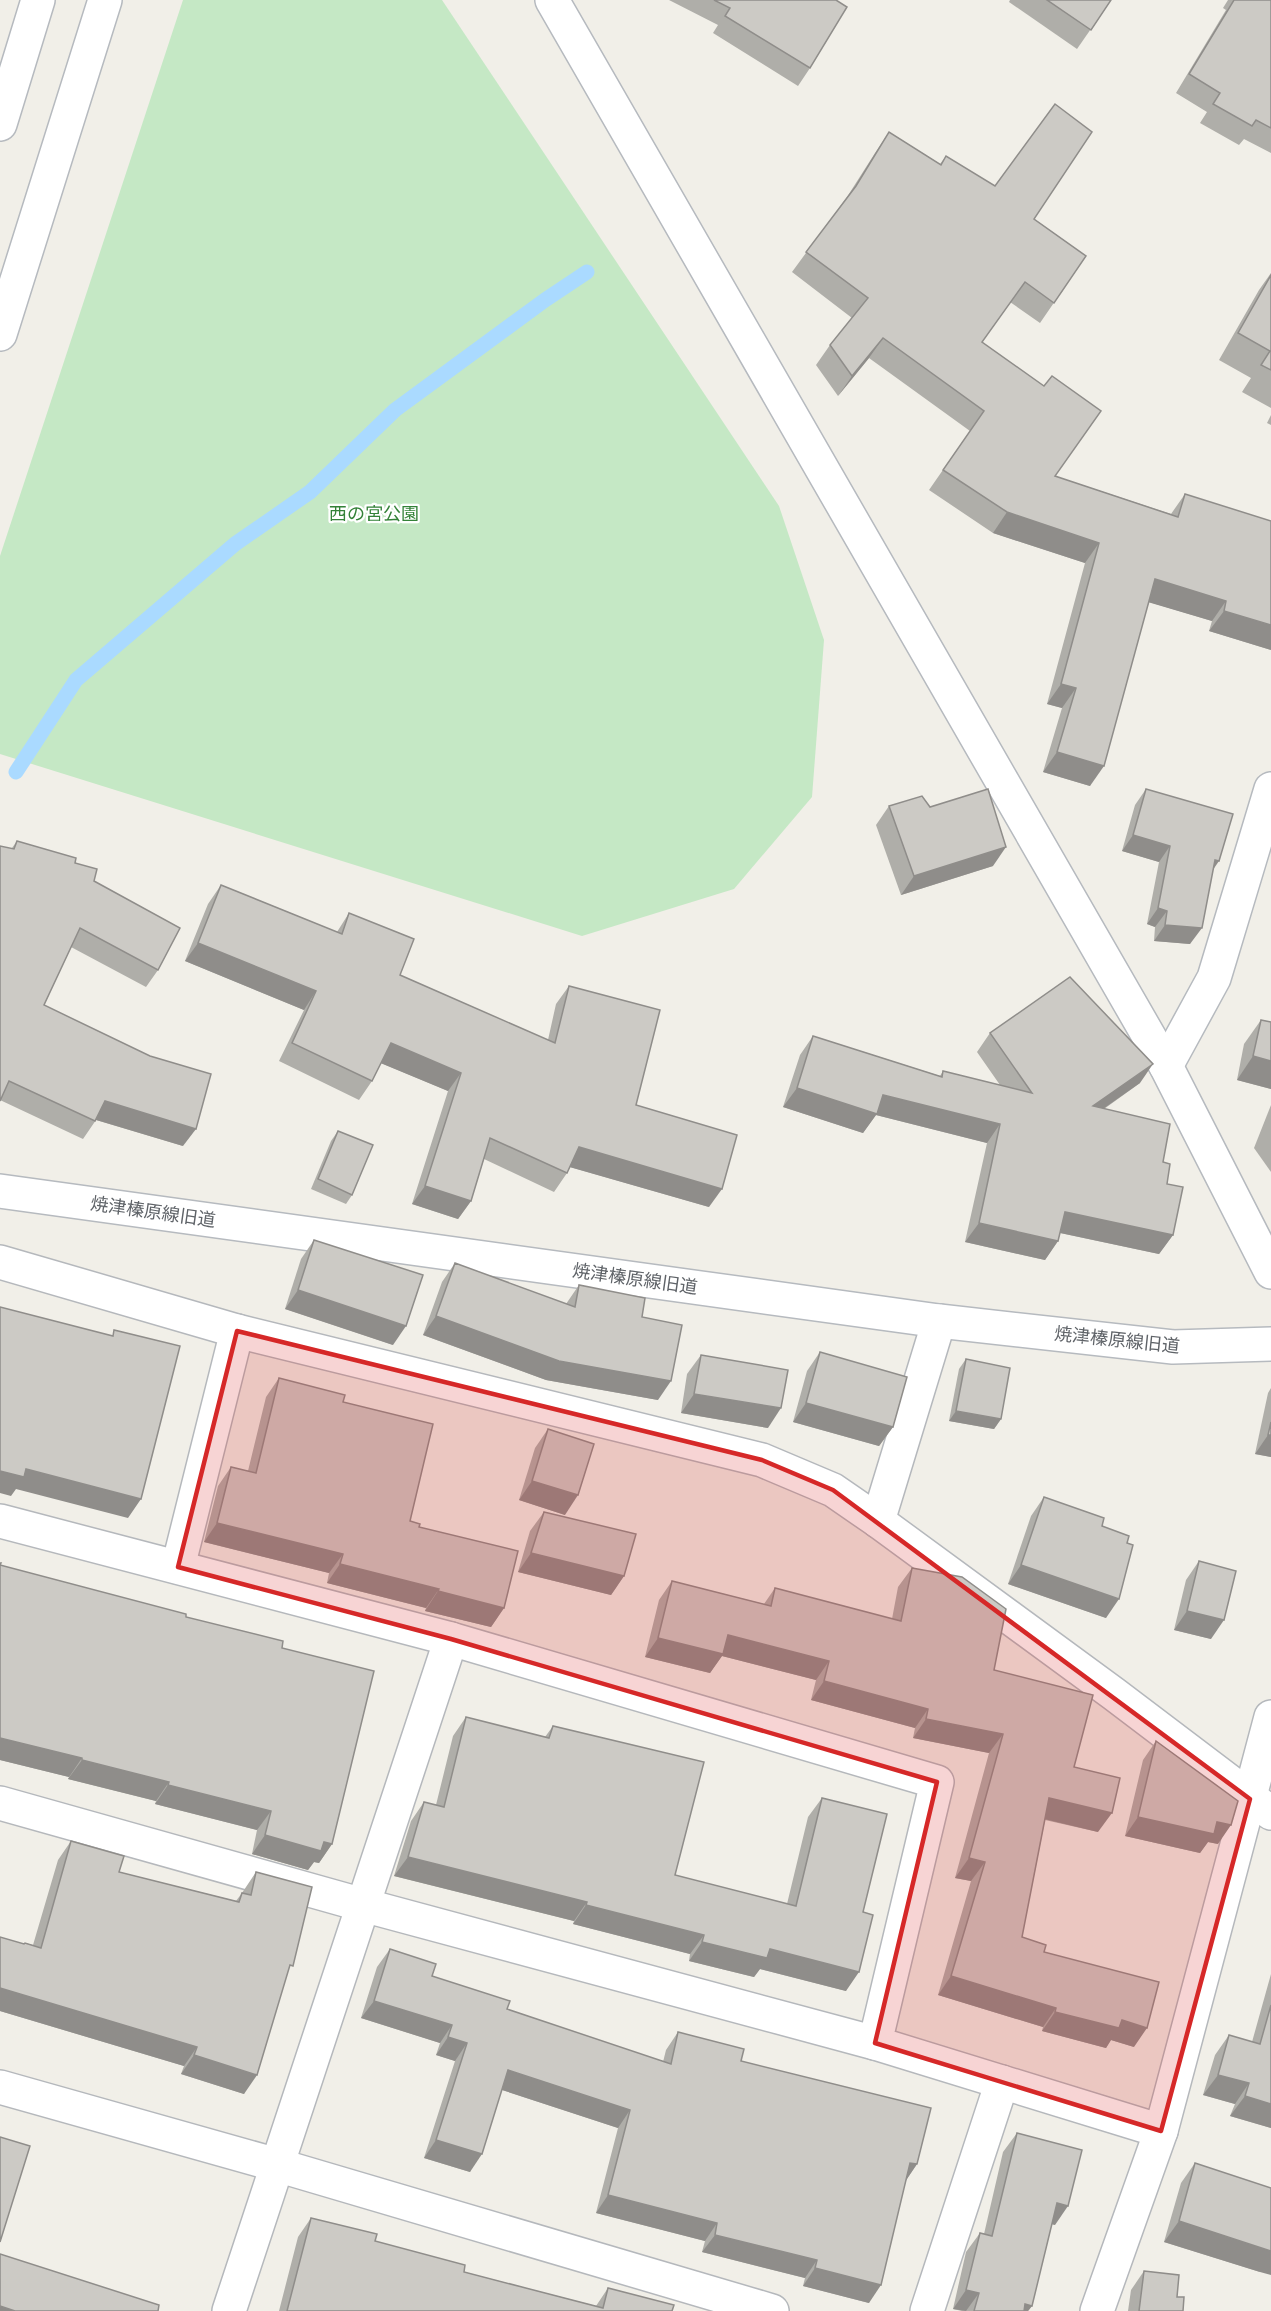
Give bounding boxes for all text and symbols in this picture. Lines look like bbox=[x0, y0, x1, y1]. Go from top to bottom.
park label: 西の宮公園 bbox=[329, 501, 419, 525]
street label: 焼津榛原線旧道 bbox=[89, 1190, 217, 1232]
street label: 焼津榛原線旧道 bbox=[571, 1257, 699, 1299]
street label: 焼津榛原線旧道 bbox=[1053, 1320, 1181, 1358]

